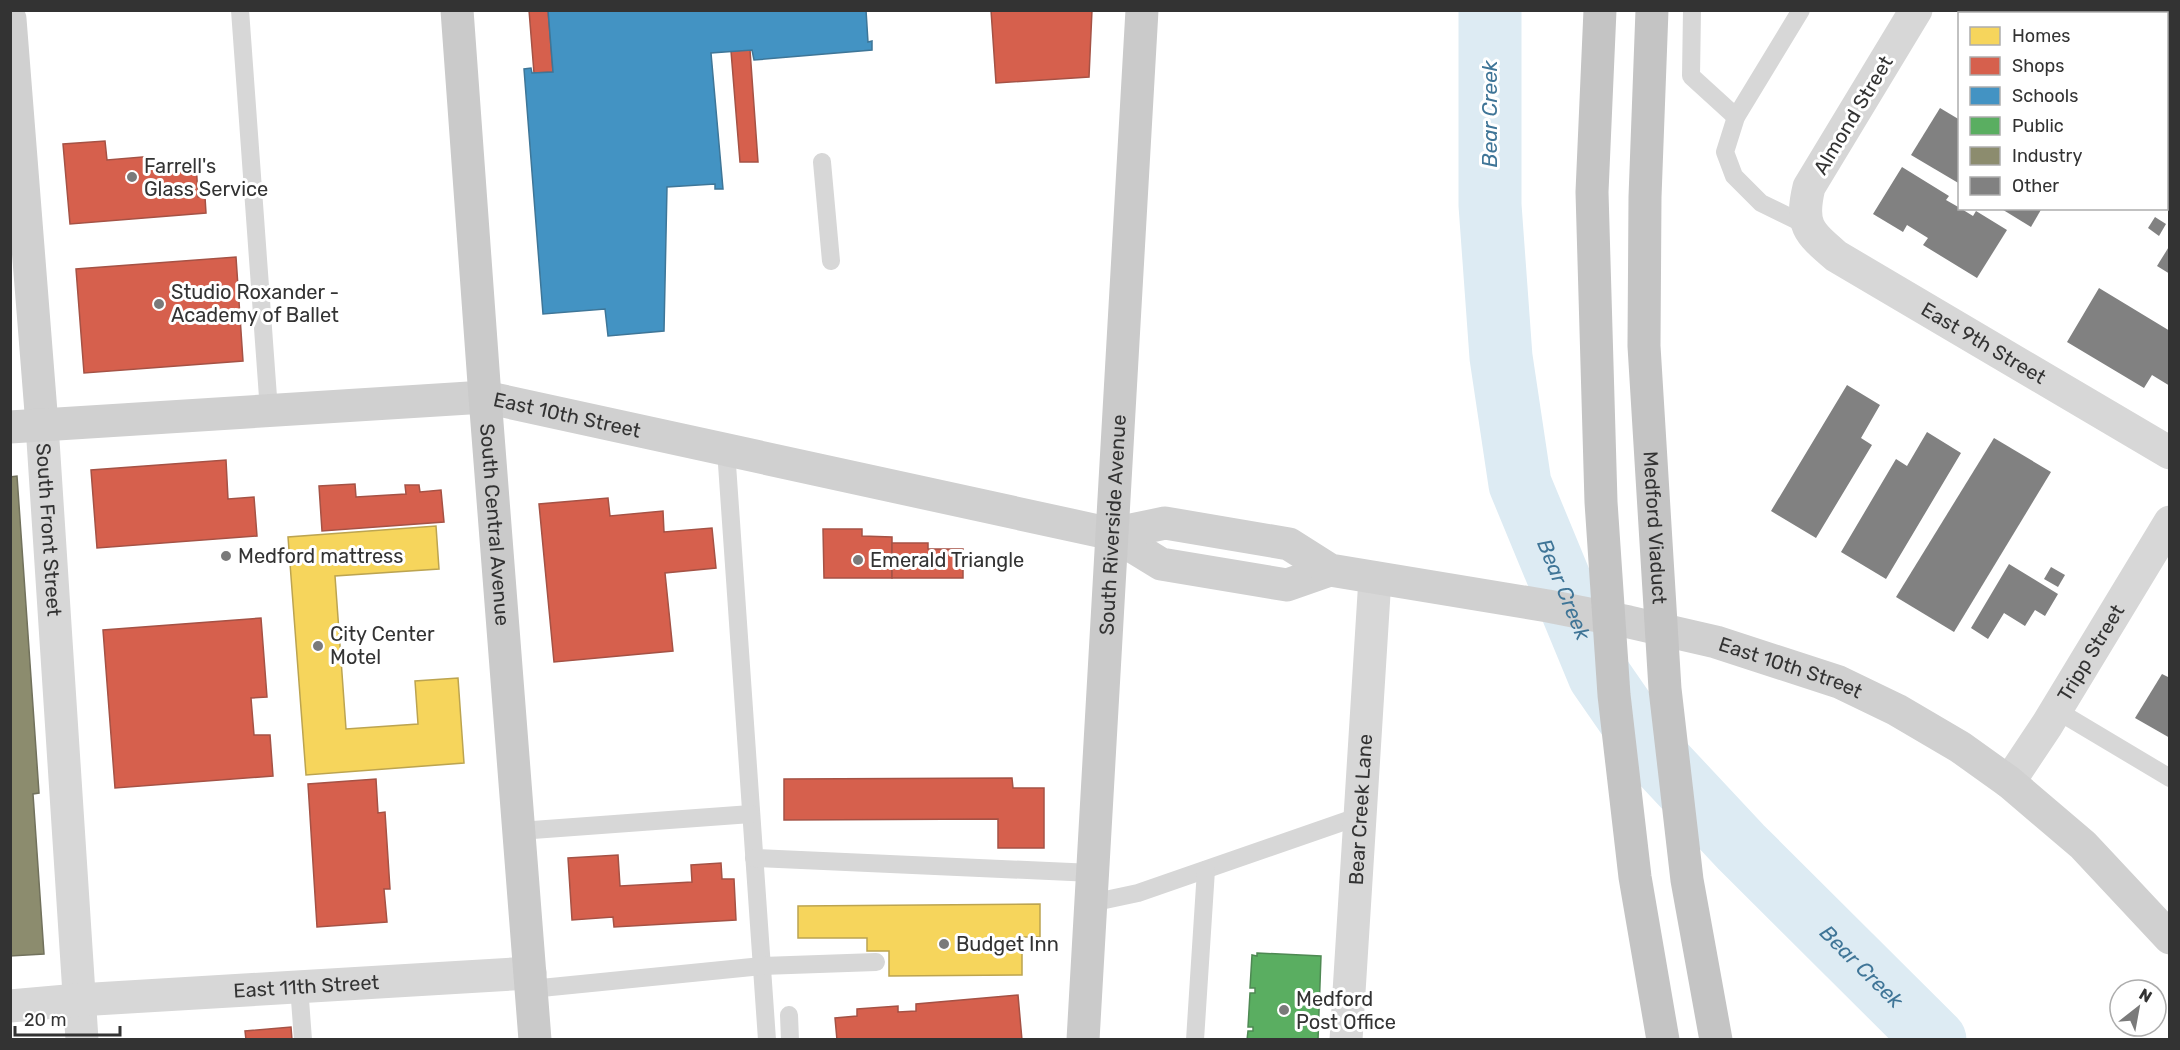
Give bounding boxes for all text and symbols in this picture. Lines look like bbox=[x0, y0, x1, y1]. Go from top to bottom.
legend bbox=[1958, 12, 2168, 210]
text: Homes bbox=[2012, 25, 2070, 47]
street label: Almond Street bbox=[1808, 51, 1898, 179]
text: Shops bbox=[2012, 55, 2064, 77]
water label: Bear Creek bbox=[1477, 59, 1502, 168]
text: Schools bbox=[2012, 85, 2078, 107]
text: Public bbox=[2012, 115, 2064, 137]
text: Industry bbox=[2012, 145, 2082, 167]
place label: Farrell's Glass Service bbox=[144, 154, 268, 201]
marker: Farrell's Glass Service bbox=[125, 170, 139, 184]
text: Other bbox=[2012, 175, 2059, 197]
place label: Studio Roxander - Academy of Ballet bbox=[171, 280, 339, 327]
marker: Studio Roxander - Academy of Ballet bbox=[152, 297, 166, 311]
street label: East 9th Street bbox=[1917, 297, 2050, 389]
street label: East 10th Street bbox=[491, 387, 643, 443]
street label: South Riverside Avenue bbox=[1094, 414, 1131, 636]
street label: South Central Avenue bbox=[475, 422, 515, 627]
street label: South Front Street bbox=[31, 442, 66, 617]
street label: Medford Viaduct bbox=[1638, 450, 1672, 605]
water label: Bear Creek bbox=[1532, 535, 1597, 645]
place label: Medford mattress bbox=[238, 544, 404, 568]
place label: Emerald Triangle bbox=[870, 548, 1024, 572]
marker: Medford mattress bbox=[219, 549, 233, 563]
marker: Emerald Triangle bbox=[851, 553, 865, 567]
street label: Tripp Street bbox=[2052, 600, 2129, 706]
place label: City Center Motel bbox=[330, 622, 435, 669]
street label: East 10th Street bbox=[1716, 632, 1866, 704]
marker: City Center Motel bbox=[311, 639, 325, 653]
street label: Bear Creek Lane bbox=[1344, 733, 1377, 886]
water label: Bear Creek bbox=[1815, 920, 1909, 1014]
place label: Budget Inn bbox=[956, 932, 1059, 956]
marker: Budget Inn bbox=[937, 937, 951, 951]
street label: East 11th Street bbox=[233, 970, 380, 1003]
north arrow bbox=[2108, 978, 2168, 1038]
text: N bbox=[2136, 984, 2155, 1007]
place label: Medford Post Office bbox=[1296, 987, 1396, 1034]
scale bar bbox=[15, 999, 120, 1037]
marker: Medford Post Office bbox=[1277, 1003, 1291, 1017]
text: 20 m bbox=[24, 1009, 66, 1031]

